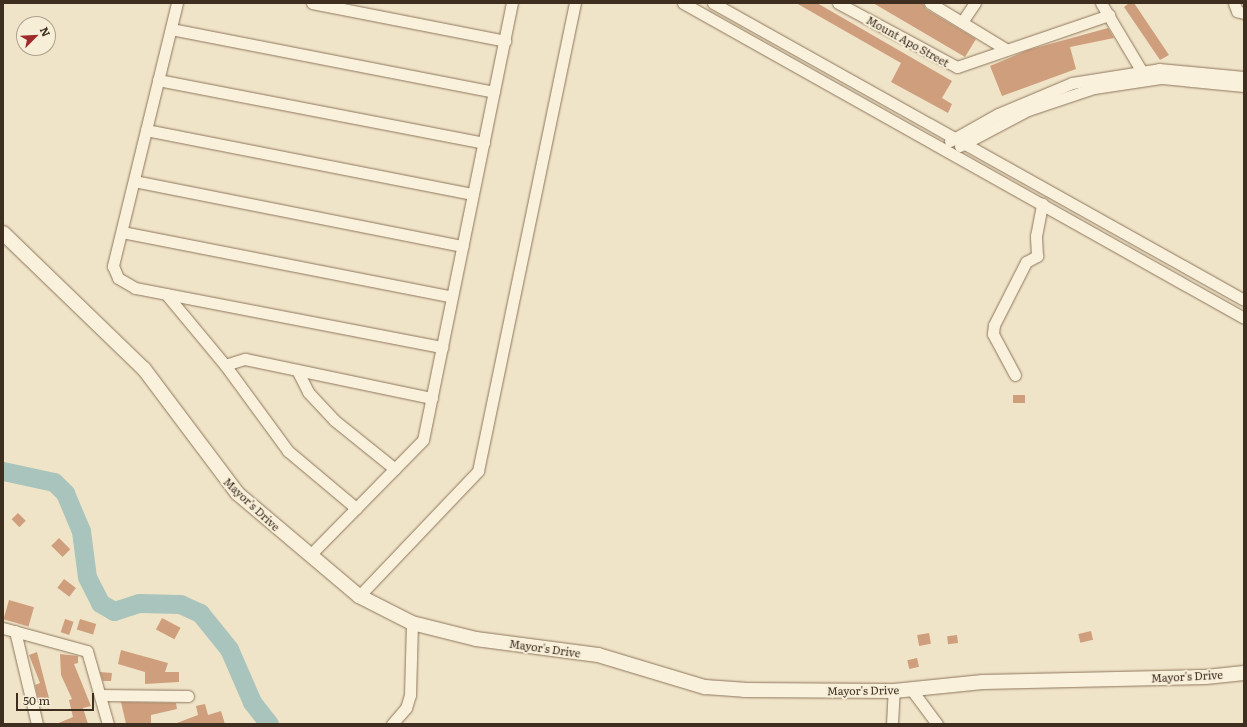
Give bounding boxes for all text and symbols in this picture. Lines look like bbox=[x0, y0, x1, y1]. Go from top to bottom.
street label: Mount Apo Street bbox=[864, 13, 952, 69]
north arrow bbox=[16, 16, 56, 56]
text: N bbox=[37, 24, 55, 39]
street label: Mayor's Drive bbox=[221, 475, 283, 533]
street label: Mayor's Drive bbox=[508, 636, 582, 660]
street label: Mayor's Drive bbox=[1151, 668, 1223, 684]
street label: Mayor's Drive bbox=[827, 683, 899, 697]
scale bar bbox=[18, 685, 96, 711]
text: 50 m bbox=[23, 691, 50, 709]

